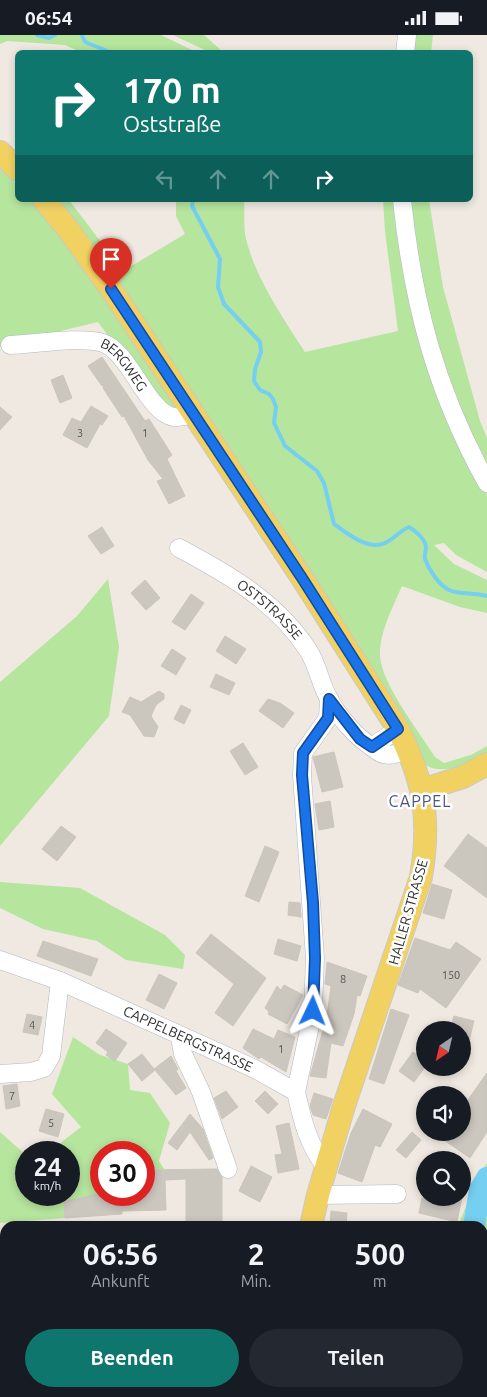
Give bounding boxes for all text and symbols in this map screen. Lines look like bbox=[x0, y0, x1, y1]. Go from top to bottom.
text: 06:54 bbox=[25, 7, 73, 29]
icon: right bbox=[40, 70, 105, 135]
text: 170 m bbox=[123, 70, 221, 110]
text: Oststraße bbox=[123, 111, 222, 136]
icon: left bbox=[151, 165, 179, 193]
icon: ahead bbox=[204, 165, 232, 193]
icon: ahead bbox=[257, 165, 285, 193]
icon: right bbox=[310, 165, 338, 193]
pin bbox=[90, 238, 132, 289]
icon: arrive bbox=[97, 245, 125, 273]
street label: BERGWEG bbox=[98, 335, 150, 394]
house number: 3 bbox=[77, 427, 83, 439]
house number: 1 bbox=[142, 427, 148, 439]
street label: OSTSTRASSE bbox=[234, 576, 306, 643]
district label: CAPPEL bbox=[389, 792, 451, 810]
street label: HALLER STRASSE bbox=[385, 857, 431, 967]
house number: 150 bbox=[442, 969, 460, 981]
house number: 8 bbox=[340, 973, 346, 985]
position arrow bbox=[286, 984, 338, 1036]
street label: CAPPELBERGSTRASSE bbox=[121, 1003, 255, 1075]
house number: 4 bbox=[29, 1019, 35, 1031]
north arrow bbox=[416, 1021, 471, 1076]
map controls bbox=[416, 1021, 471, 1206]
house number: 1 bbox=[278, 1043, 284, 1055]
button: sound bbox=[416, 1086, 471, 1141]
house number: 7 bbox=[9, 1090, 15, 1102]
house number: 5 bbox=[48, 1117, 54, 1129]
speed limit sign: 30 bbox=[90, 1141, 155, 1206]
button: search bbox=[416, 1151, 471, 1206]
text: 24 bbox=[33, 1153, 62, 1181]
text: km/h bbox=[34, 1179, 61, 1192]
text: 06:56 bbox=[83, 1237, 158, 1271]
text: 2 bbox=[248, 1237, 265, 1271]
text: 500 bbox=[354, 1237, 405, 1271]
text: Ankunft bbox=[91, 1272, 149, 1290]
text: Min. bbox=[241, 1272, 272, 1290]
text: m bbox=[373, 1272, 387, 1290]
button: Beenden bbox=[25, 1329, 239, 1387]
button: Teilen bbox=[249, 1329, 463, 1387]

